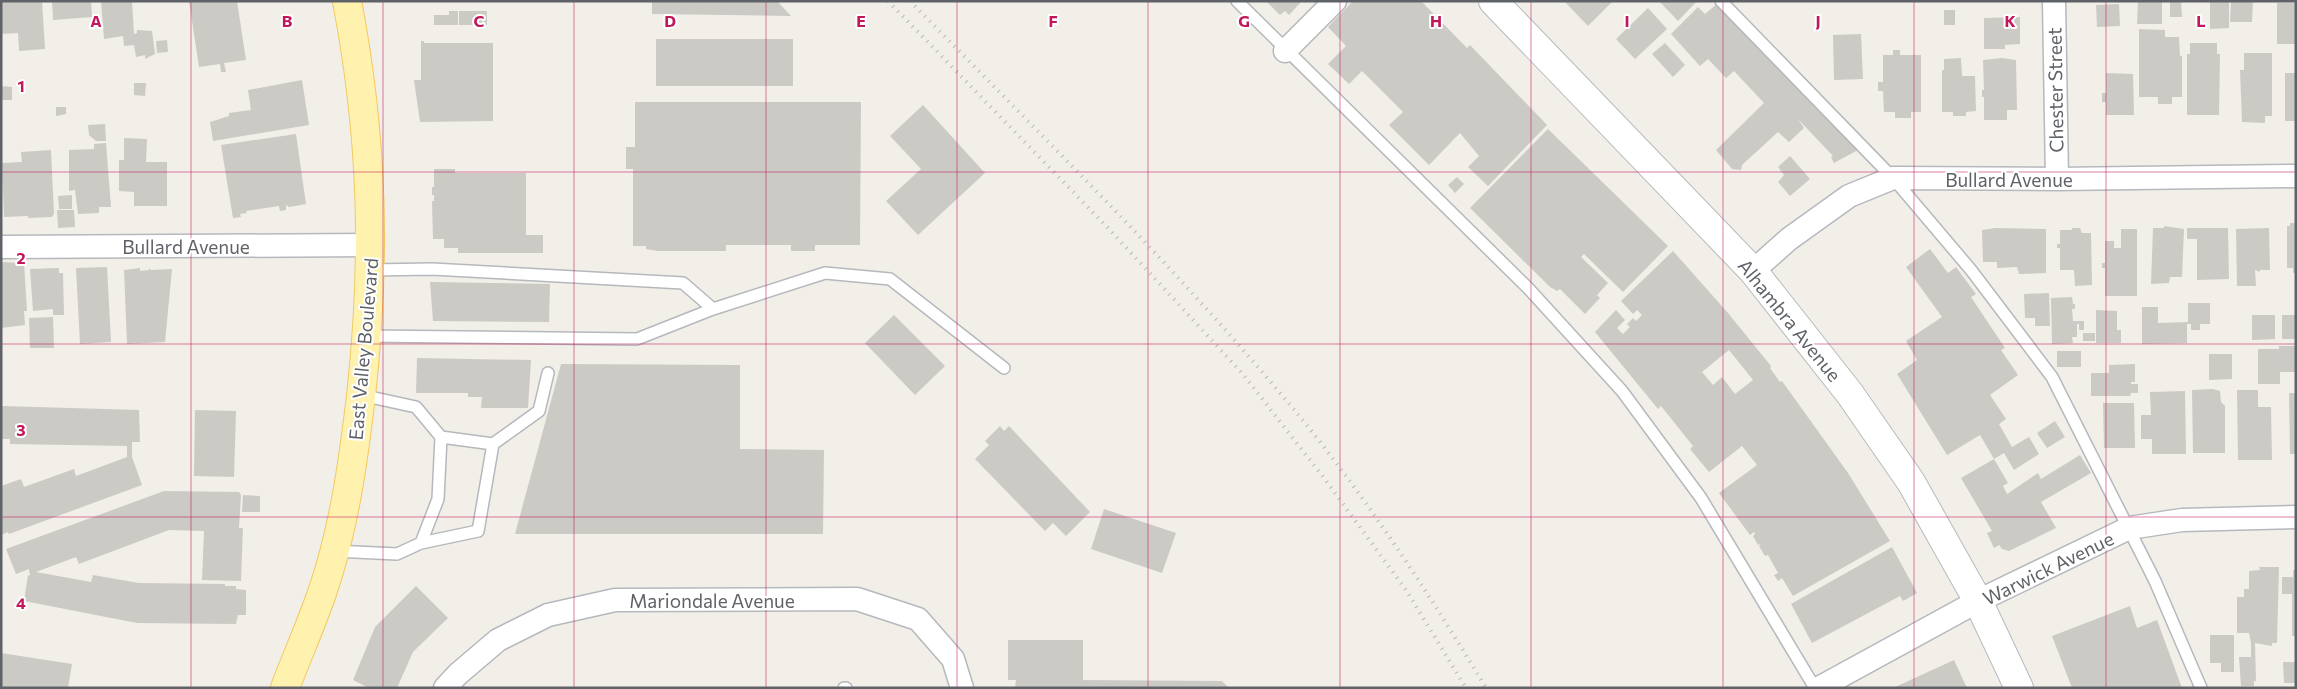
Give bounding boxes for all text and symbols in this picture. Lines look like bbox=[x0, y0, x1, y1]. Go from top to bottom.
text: A bbox=[90, 11, 102, 30]
text: B bbox=[282, 11, 293, 30]
text: C bbox=[474, 11, 485, 30]
text: D bbox=[664, 11, 676, 30]
text: E bbox=[856, 11, 866, 30]
text: F bbox=[1048, 11, 1058, 30]
text: G bbox=[1238, 11, 1250, 30]
text: H bbox=[1430, 11, 1442, 30]
text: I bbox=[1624, 11, 1630, 30]
text: J bbox=[1815, 11, 1821, 30]
text: K bbox=[2004, 11, 2016, 30]
text: L bbox=[2196, 11, 2206, 30]
street label: Chester Street bbox=[2042, 27, 2068, 153]
text: 1 bbox=[17, 76, 25, 95]
street label: Bullard Avenue bbox=[1945, 168, 2073, 191]
street label: Bullard Avenue bbox=[122, 235, 250, 258]
text: 2 bbox=[16, 248, 26, 267]
street label: Alhambra Avenue bbox=[1734, 254, 1846, 386]
street label: East Valley Boulevard bbox=[344, 257, 382, 441]
text: 3 bbox=[16, 420, 26, 439]
street label: Warwick Avenue bbox=[1979, 526, 2117, 610]
street label: Mariondale Avenue bbox=[629, 589, 795, 612]
text: 4 bbox=[16, 593, 26, 612]

